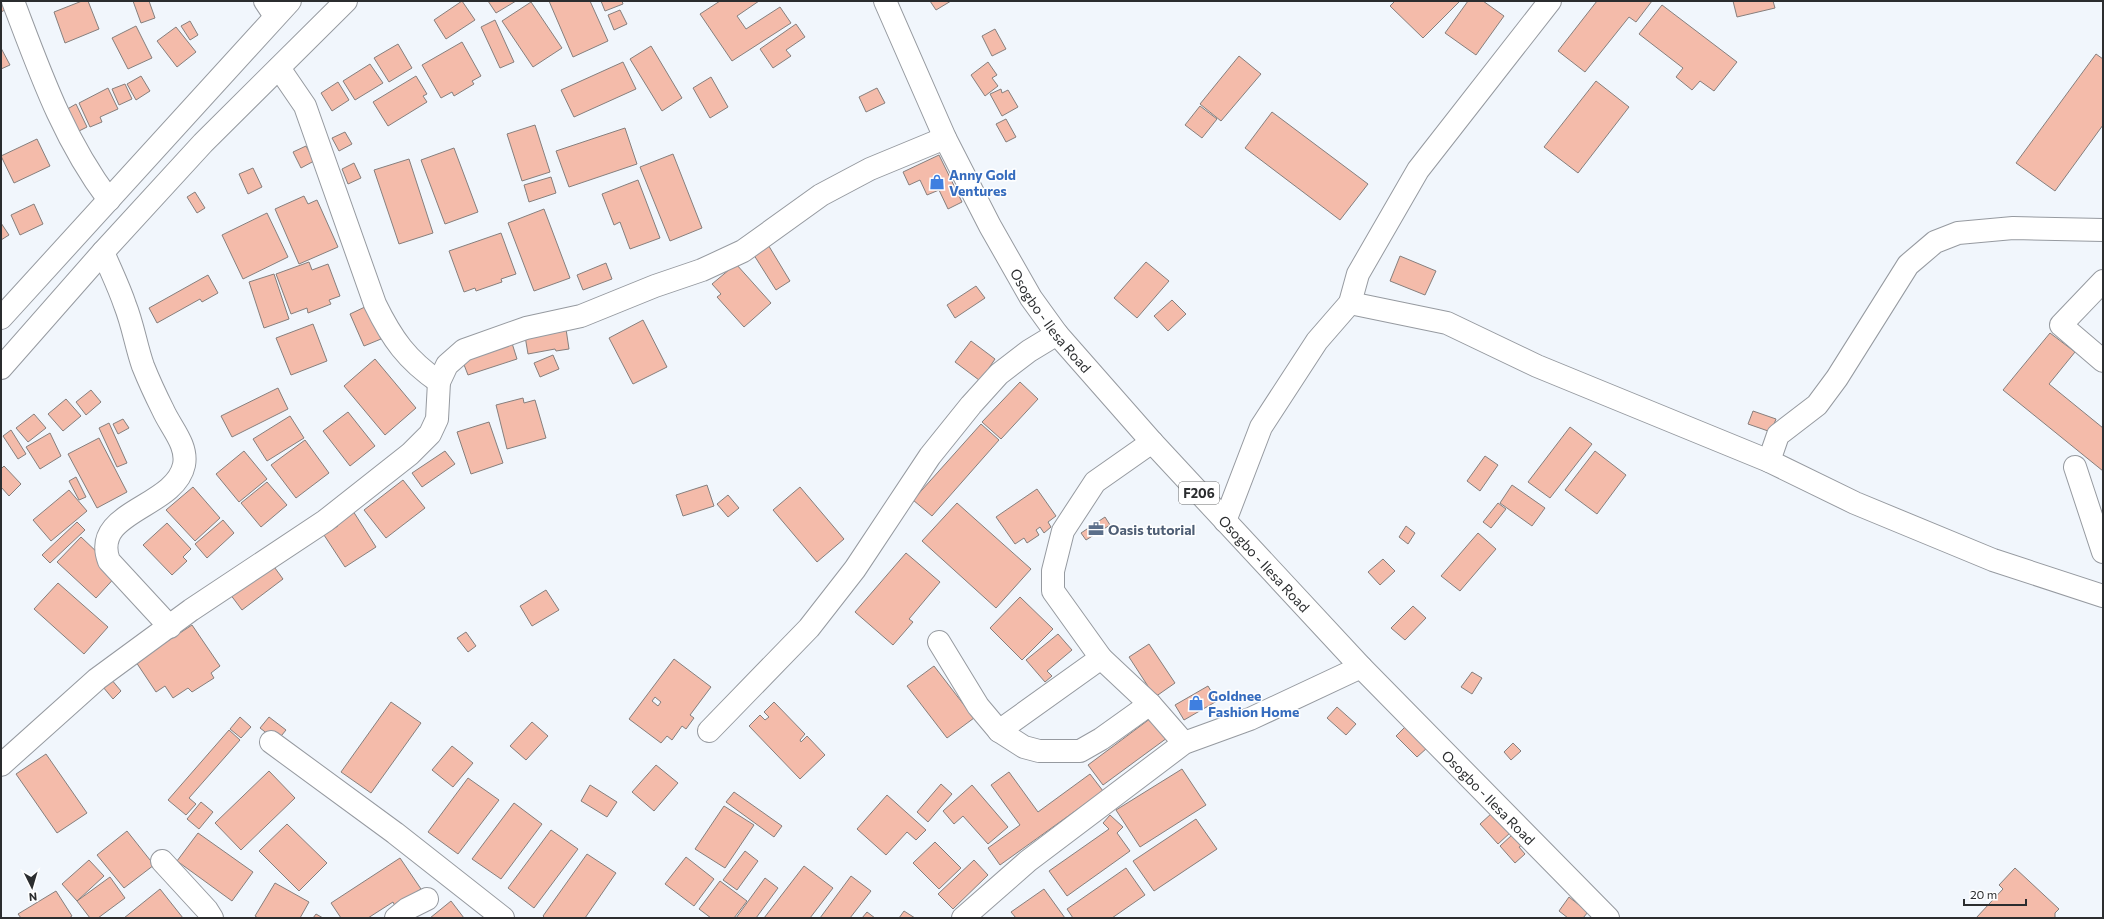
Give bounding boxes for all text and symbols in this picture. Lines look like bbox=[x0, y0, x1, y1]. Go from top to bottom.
place label: Anny Gold Ventures bbox=[949, 166, 1016, 199]
shop icon: Anny Gold Ventures bbox=[928, 173, 946, 191]
street label: Osogbo - Ilesa Road bbox=[1007, 265, 1095, 376]
road number: F206 bbox=[1179, 482, 1219, 504]
street label: Osogbo - Ilesa Road bbox=[1216, 511, 1314, 615]
office icon: Oasis tutorial bbox=[1087, 520, 1105, 538]
place label: Oasis tutorial bbox=[1108, 521, 1195, 538]
place label: Goldnee Fashion Home bbox=[1208, 687, 1299, 720]
shop icon: Goldnee Fashion Home bbox=[1187, 694, 1205, 712]
street label: Osogbo - Ilesa Road bbox=[1439, 746, 1539, 848]
north arrow bbox=[12, 867, 52, 907]
scale bar bbox=[1964, 881, 2026, 907]
text: 20 m bbox=[1970, 887, 1997, 901]
text: N bbox=[28, 891, 38, 904]

